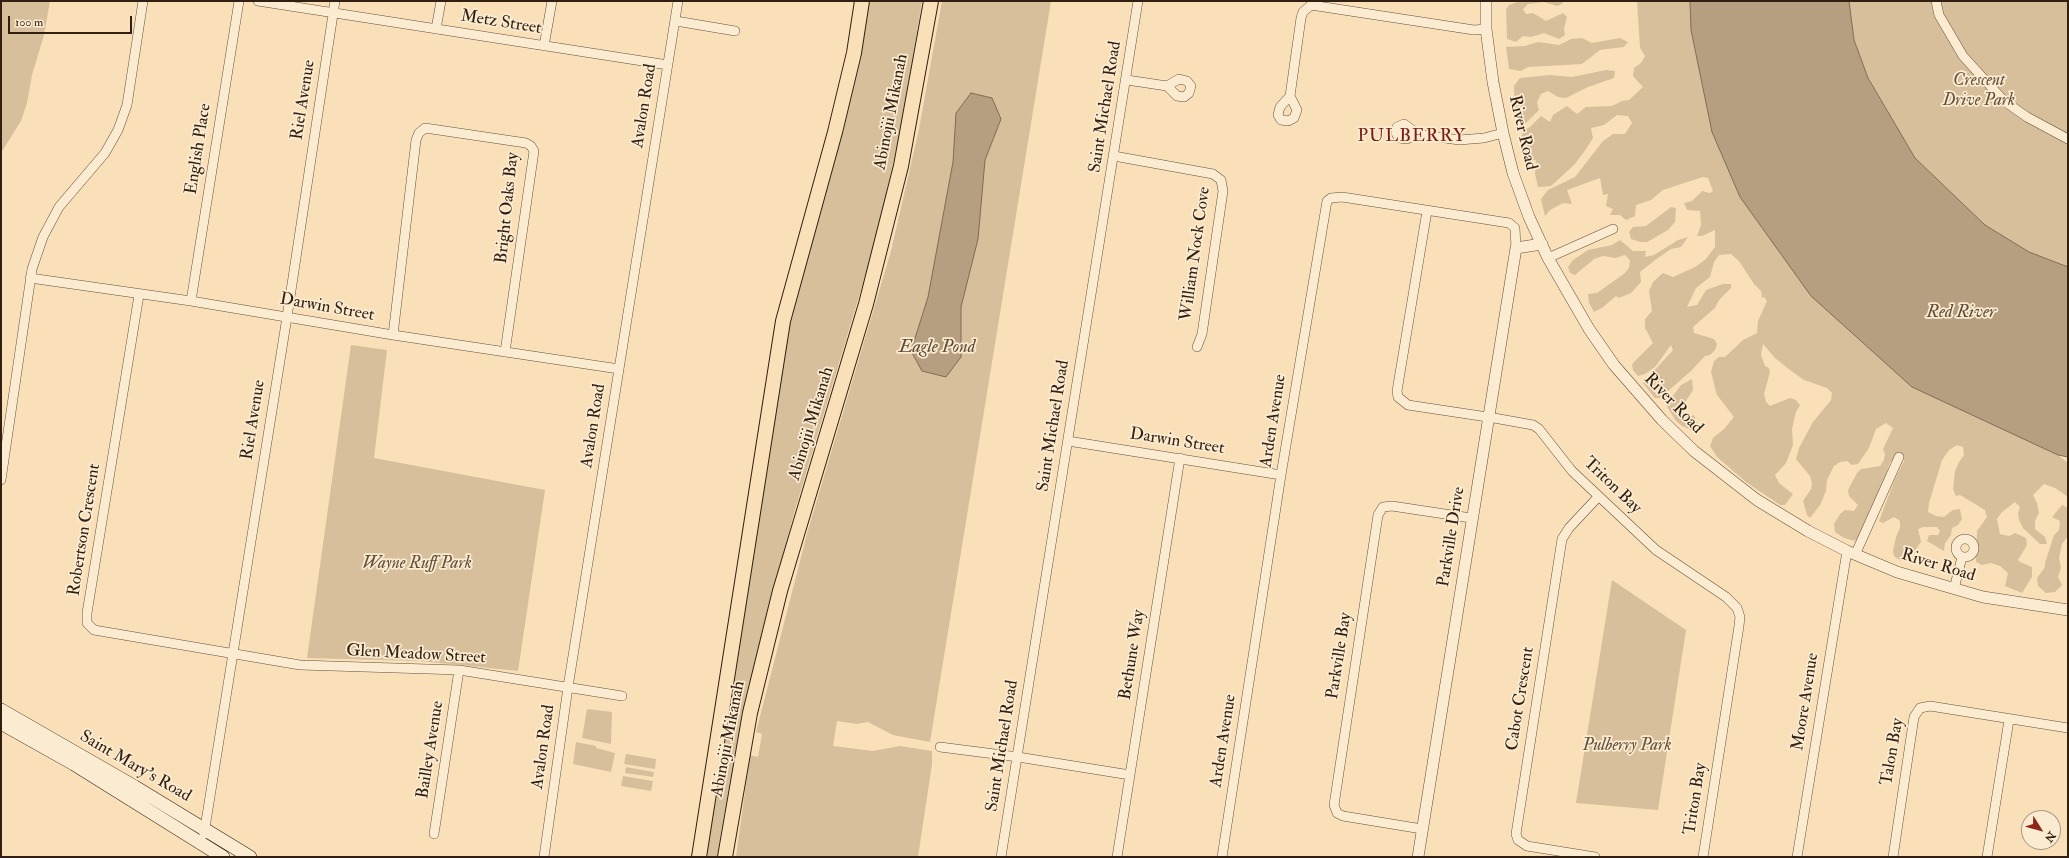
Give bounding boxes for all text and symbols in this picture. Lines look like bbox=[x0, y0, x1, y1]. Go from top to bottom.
street label: Metz Street bbox=[459, 7, 543, 39]
scale bar bbox=[10, 8, 134, 34]
text: 100 m bbox=[15, 15, 43, 30]
street label: Saint Michael Road bbox=[1086, 40, 1126, 174]
street label: Abinojii Mikanah bbox=[871, 52, 913, 172]
street label: Riel Avenue bbox=[288, 58, 320, 142]
street label: Avalon Road bbox=[628, 62, 662, 150]
park label: Crescent Drive Park bbox=[1943, 71, 2015, 111]
street label: River Road bbox=[1503, 94, 1541, 172]
street label: English Place bbox=[182, 102, 216, 196]
district label: PULBERRY bbox=[1358, 126, 1466, 148]
street label: Bright Oaks Bay bbox=[492, 151, 524, 265]
street label: William Nock Cove bbox=[1176, 186, 1216, 322]
street label: Darwin Street bbox=[278, 290, 376, 326]
water label: Red River bbox=[1926, 302, 1996, 324]
water label: Eagle Pond bbox=[899, 337, 975, 359]
street label: Saint Michael Road bbox=[1034, 359, 1074, 493]
street label: Abinojii Mikanah bbox=[785, 365, 839, 483]
street label: River Road bbox=[1639, 369, 1707, 439]
street label: Arden Avenue bbox=[1257, 373, 1291, 469]
street label: Riel Avenue bbox=[238, 378, 270, 462]
street label: Avalon Road bbox=[577, 382, 611, 470]
street label: Darwin Street bbox=[1128, 424, 1226, 460]
street label: Triton Bay bbox=[1579, 453, 1645, 519]
street label: Robertson Crescent bbox=[64, 462, 106, 598]
street label: Parkville Drive bbox=[1434, 486, 1470, 588]
street label: River Road bbox=[1899, 545, 1977, 587]
park label: Wayne Ruff Park bbox=[362, 554, 472, 574]
street label: Bethune Way bbox=[1116, 609, 1150, 701]
street label: Parkville Bay bbox=[1323, 611, 1357, 701]
street label: Glen Meadow Street bbox=[346, 641, 486, 669]
street label: Cabot Crescent bbox=[1503, 646, 1539, 752]
street label: Moore Avenue bbox=[1788, 652, 1824, 752]
street label: Abinojii Mikanah bbox=[708, 679, 750, 799]
street label: Saint Michael Road bbox=[983, 679, 1023, 813]
street label: Arden Avenue bbox=[1207, 693, 1241, 789]
street label: Bailley Avenue bbox=[413, 700, 449, 800]
street label: Avalon Road bbox=[528, 704, 560, 790]
street label: Talon Bay bbox=[1877, 717, 1909, 787]
street label: Saint Mary's Road bbox=[76, 727, 194, 807]
park label: Pulberry Park bbox=[1583, 736, 1671, 756]
street label: Triton Bay bbox=[1680, 761, 1712, 837]
north arrow bbox=[2021, 810, 2061, 850]
text: N bbox=[2042, 829, 2058, 845]

